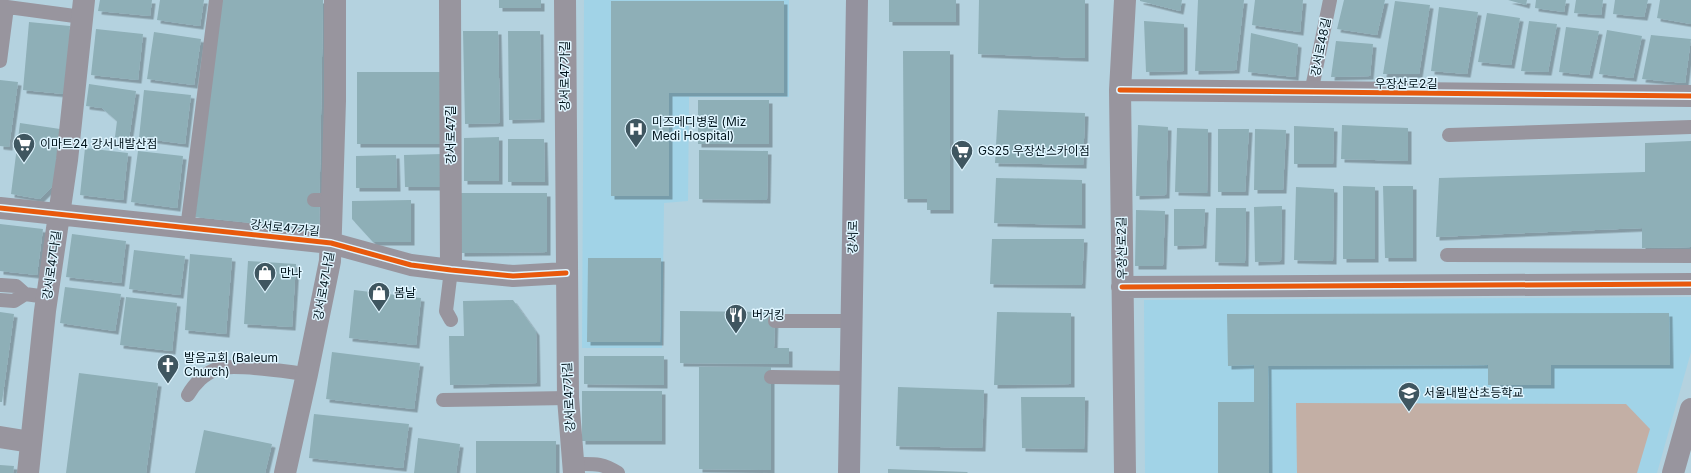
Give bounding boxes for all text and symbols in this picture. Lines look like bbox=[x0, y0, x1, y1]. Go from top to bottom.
street label: 강서로48길 bbox=[1307, 16, 1334, 77]
street label: 강서로47가길 bbox=[557, 41, 572, 111]
street label: 우장산로2길 bbox=[1375, 76, 1437, 91]
street label: 강서로47길 bbox=[443, 106, 458, 164]
place label: 미즈메디병원 (Miz Medi Hospital) bbox=[652, 114, 746, 143]
hospital icon: 미즈메디병원 (Miz Medi Hospital) bbox=[623, 116, 649, 149]
supermarket icon: 이마트24 강서내발산점 bbox=[11, 131, 37, 164]
place label: 이마트24 강서내발산점 bbox=[40, 136, 158, 151]
supermarket icon: GS25 우장산스카이점 bbox=[949, 138, 975, 171]
place label: GS25 우장산스카이점 bbox=[978, 143, 1090, 158]
street label: 강서로47가길 bbox=[250, 216, 321, 239]
street label: 우장산로2길 bbox=[1113, 217, 1130, 279]
street label: 강서로 bbox=[845, 220, 860, 254]
street label: 강서로47다길 bbox=[39, 229, 64, 301]
street label: 강서로47나길 bbox=[310, 250, 337, 322]
shop icon: 만나 bbox=[252, 260, 278, 293]
place label: 만나 bbox=[280, 265, 302, 280]
shop icon: 봄날 bbox=[366, 280, 392, 313]
place label: 봄날 bbox=[394, 285, 416, 300]
restaurant icon: 버거킹 bbox=[723, 302, 749, 335]
place label: 버거킹 bbox=[752, 307, 785, 322]
place label: 발음교회 (Baleum Church) bbox=[184, 350, 278, 379]
church icon: 발음교회 (Baleum Church) bbox=[155, 352, 181, 385]
street label: 강서로47가길 bbox=[559, 362, 578, 432]
school or university icon: 서울내발산초등학교 bbox=[1396, 380, 1422, 413]
place label: 서울내발산초등학교 bbox=[1424, 385, 1523, 400]

